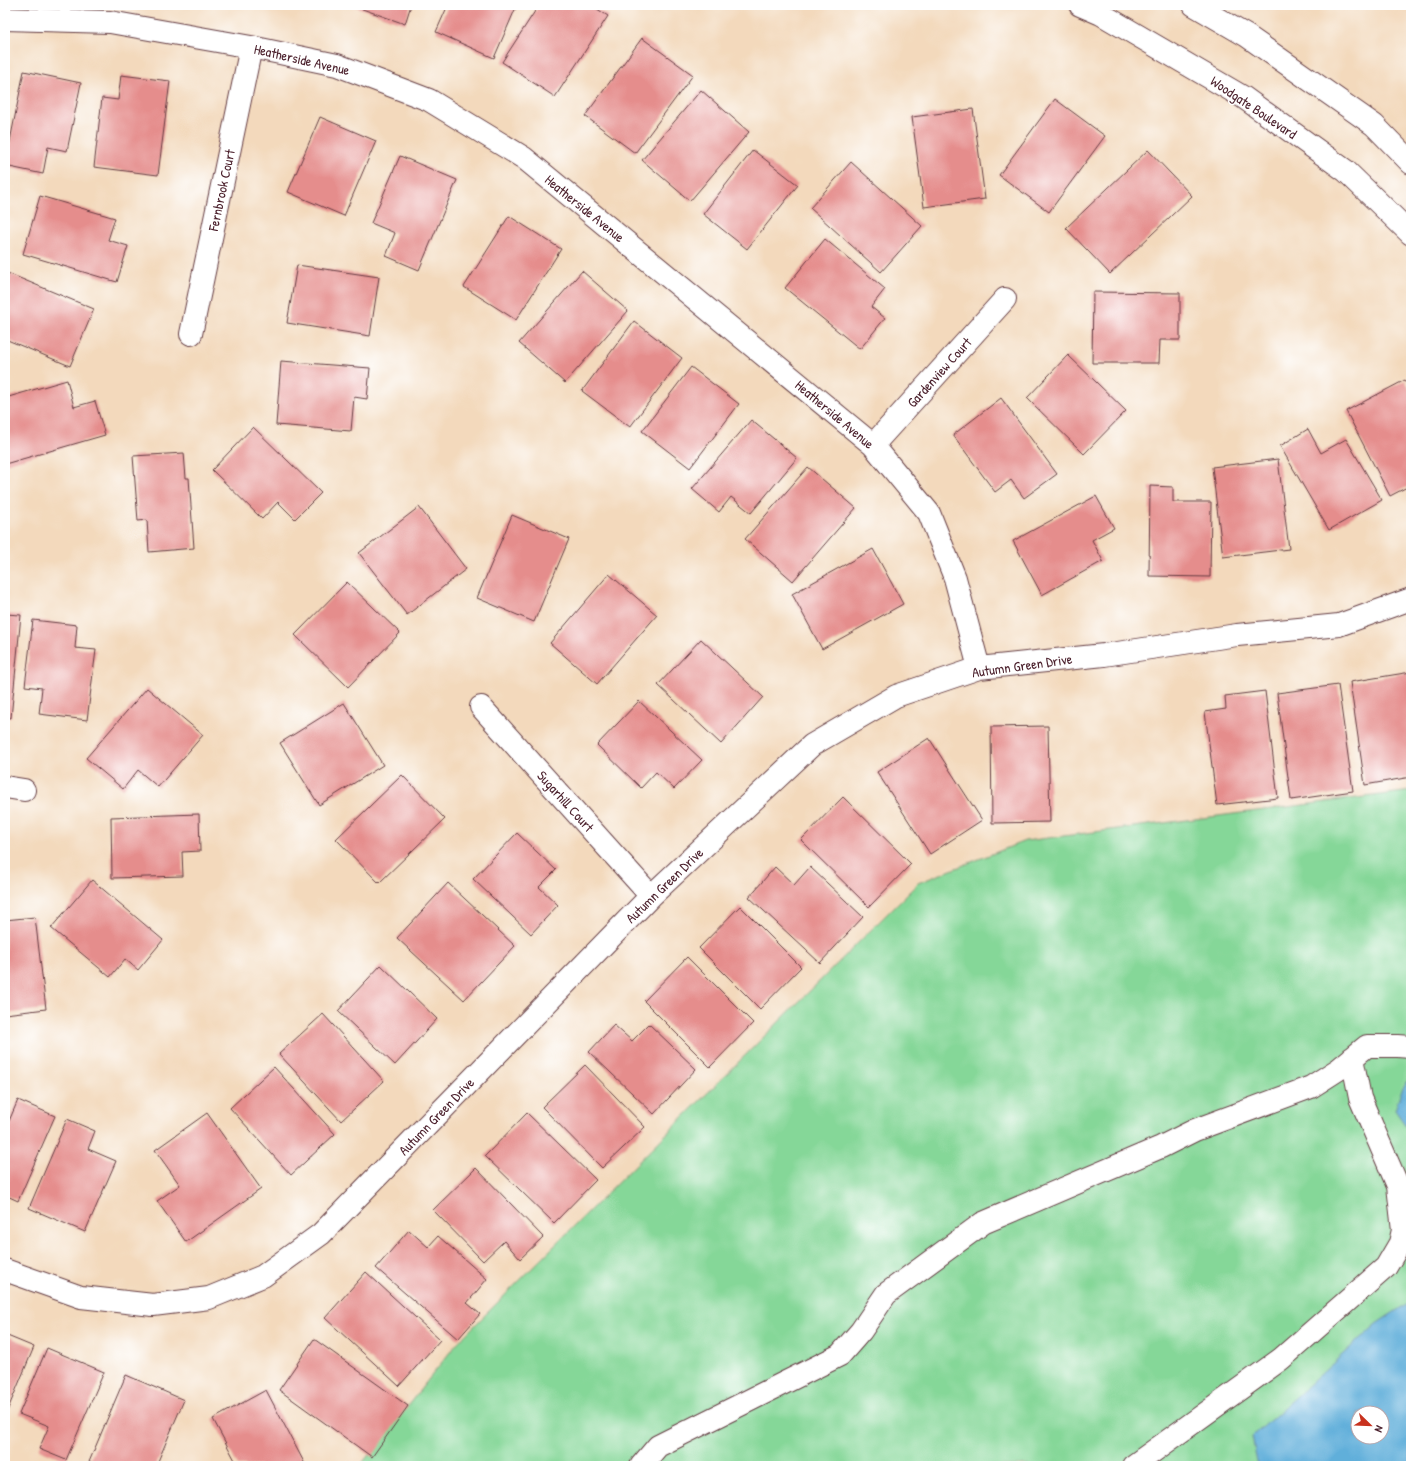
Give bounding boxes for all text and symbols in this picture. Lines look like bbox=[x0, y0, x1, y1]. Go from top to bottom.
street label: Heatherside Avenue bbox=[252, 39, 352, 79]
street label: Woodgate Boulevard bbox=[1207, 71, 1301, 144]
street label: Fernbrook Court bbox=[203, 147, 239, 234]
street label: Heatherside Avenue bbox=[541, 170, 629, 246]
street label: Gardenview Court bbox=[902, 333, 976, 411]
street label: Heatherside Avenue bbox=[792, 375, 879, 453]
street label: Autumn Green Drive bbox=[971, 649, 1074, 681]
street label: Sugarhill Court bbox=[533, 766, 599, 837]
street label: Autumn Green Drive bbox=[621, 843, 707, 927]
street label: Autumn Green Drive bbox=[394, 1073, 478, 1159]
north arrow bbox=[1350, 1405, 1390, 1445]
text: N bbox=[1372, 1423, 1387, 1434]

